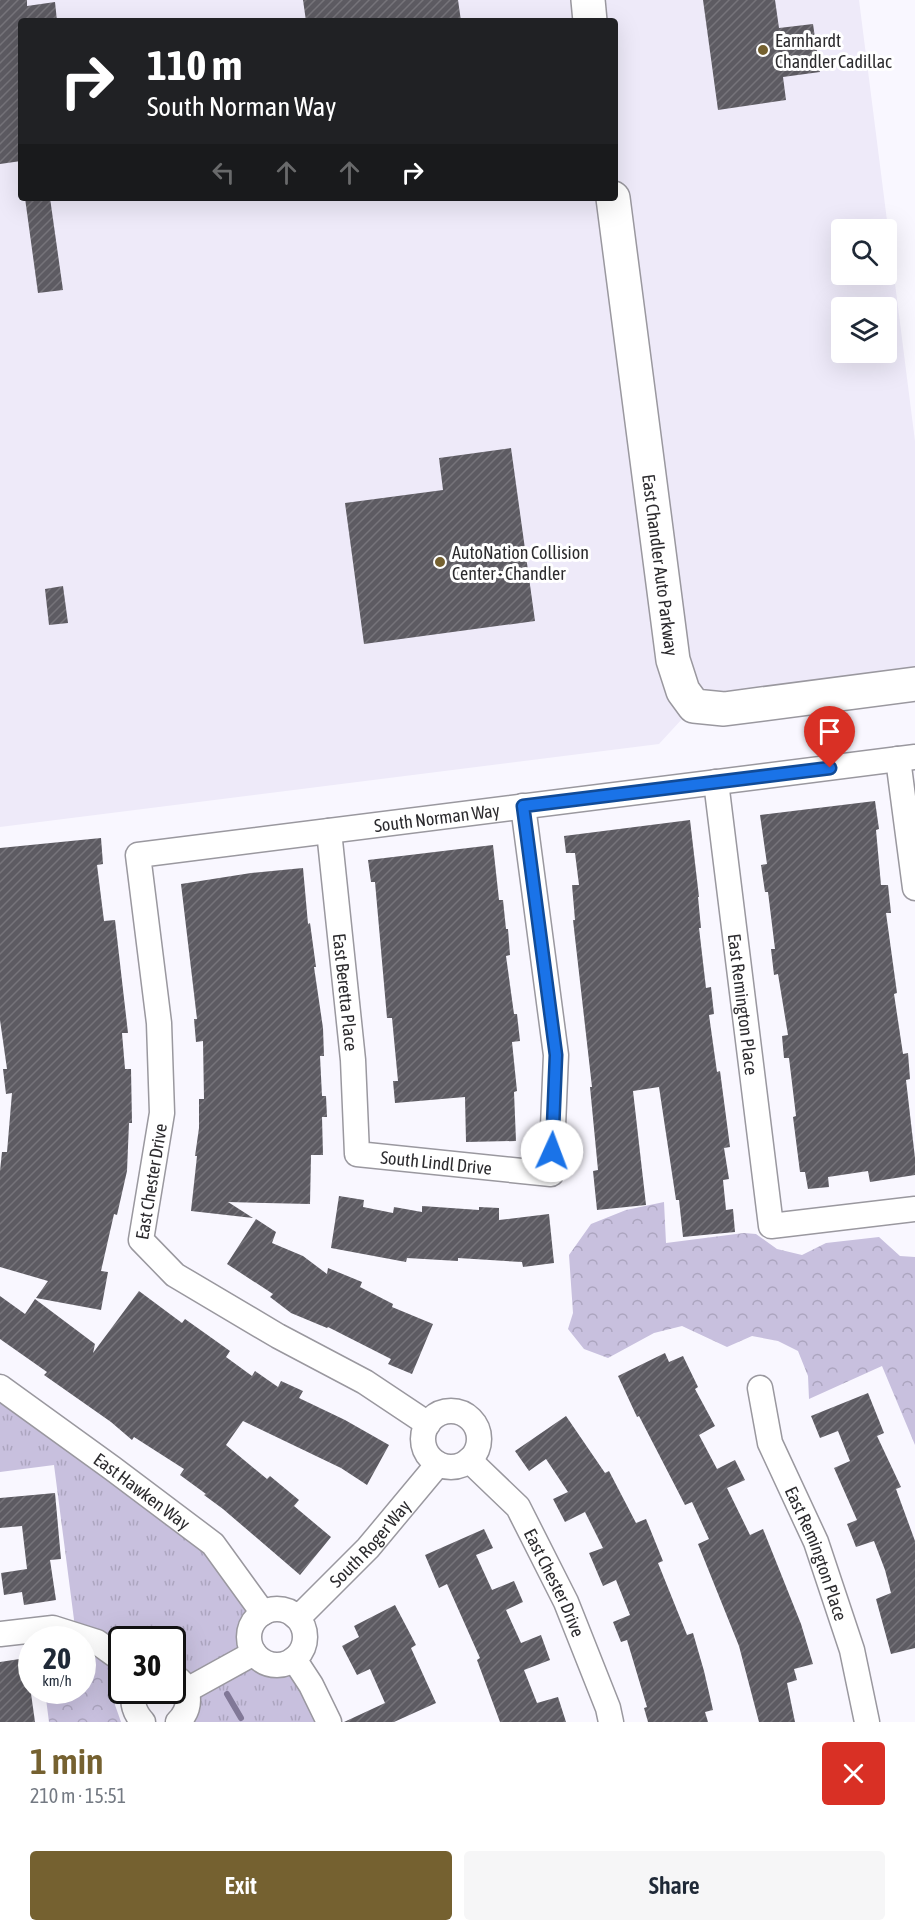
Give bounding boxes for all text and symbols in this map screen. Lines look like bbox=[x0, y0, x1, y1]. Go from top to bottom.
place label: Earnhardt Chandler Cadillac bbox=[775, 30, 892, 72]
text: 110 m bbox=[147, 41, 242, 89]
icon: right bbox=[48, 42, 126, 120]
marker: Earnhardt Chandler Cadillac bbox=[756, 43, 770, 57]
text: South Norman Way bbox=[147, 91, 336, 122]
icon: left bbox=[207, 156, 240, 189]
icon: ahead bbox=[270, 156, 303, 189]
icon: ahead bbox=[333, 156, 366, 189]
icon: right bbox=[396, 156, 429, 189]
map controls bbox=[831, 219, 897, 363]
button: search bbox=[831, 219, 897, 285]
button: layers bbox=[831, 297, 897, 363]
street label: East Chandler Auto Parkway bbox=[638, 473, 683, 657]
place label: AutoNation Collision Center - Chandler bbox=[452, 542, 589, 584]
marker: AutoNation Collision Center - Chandler bbox=[433, 555, 447, 569]
pin bbox=[804, 706, 855, 768]
icon: arrive bbox=[813, 715, 846, 748]
street label: South Norman Way bbox=[373, 799, 501, 836]
street label: East Beretta Place bbox=[329, 932, 362, 1052]
street label: East Remington Place bbox=[724, 932, 763, 1076]
position arrow bbox=[520, 1119, 584, 1183]
street label: East Chester Drive bbox=[131, 1122, 171, 1241]
street label: South Lindl Drive bbox=[380, 1146, 493, 1178]
street label: East Hawken Way bbox=[90, 1448, 194, 1534]
street label: East Remington Place bbox=[781, 1483, 852, 1623]
street label: South Roger Way bbox=[325, 1495, 414, 1591]
street label: East Chester Drive bbox=[520, 1525, 589, 1640]
speed limit sign: 30 bbox=[108, 1626, 186, 1704]
text: 20 bbox=[43, 1641, 71, 1675]
text: km/h bbox=[42, 1672, 72, 1689]
text: 1 min bbox=[30, 1740, 104, 1782]
button: close bbox=[822, 1742, 885, 1805]
text: 210 m · 15:51 bbox=[30, 1784, 126, 1807]
button: Exit bbox=[30, 1851, 452, 1920]
button: Share bbox=[464, 1851, 885, 1920]

